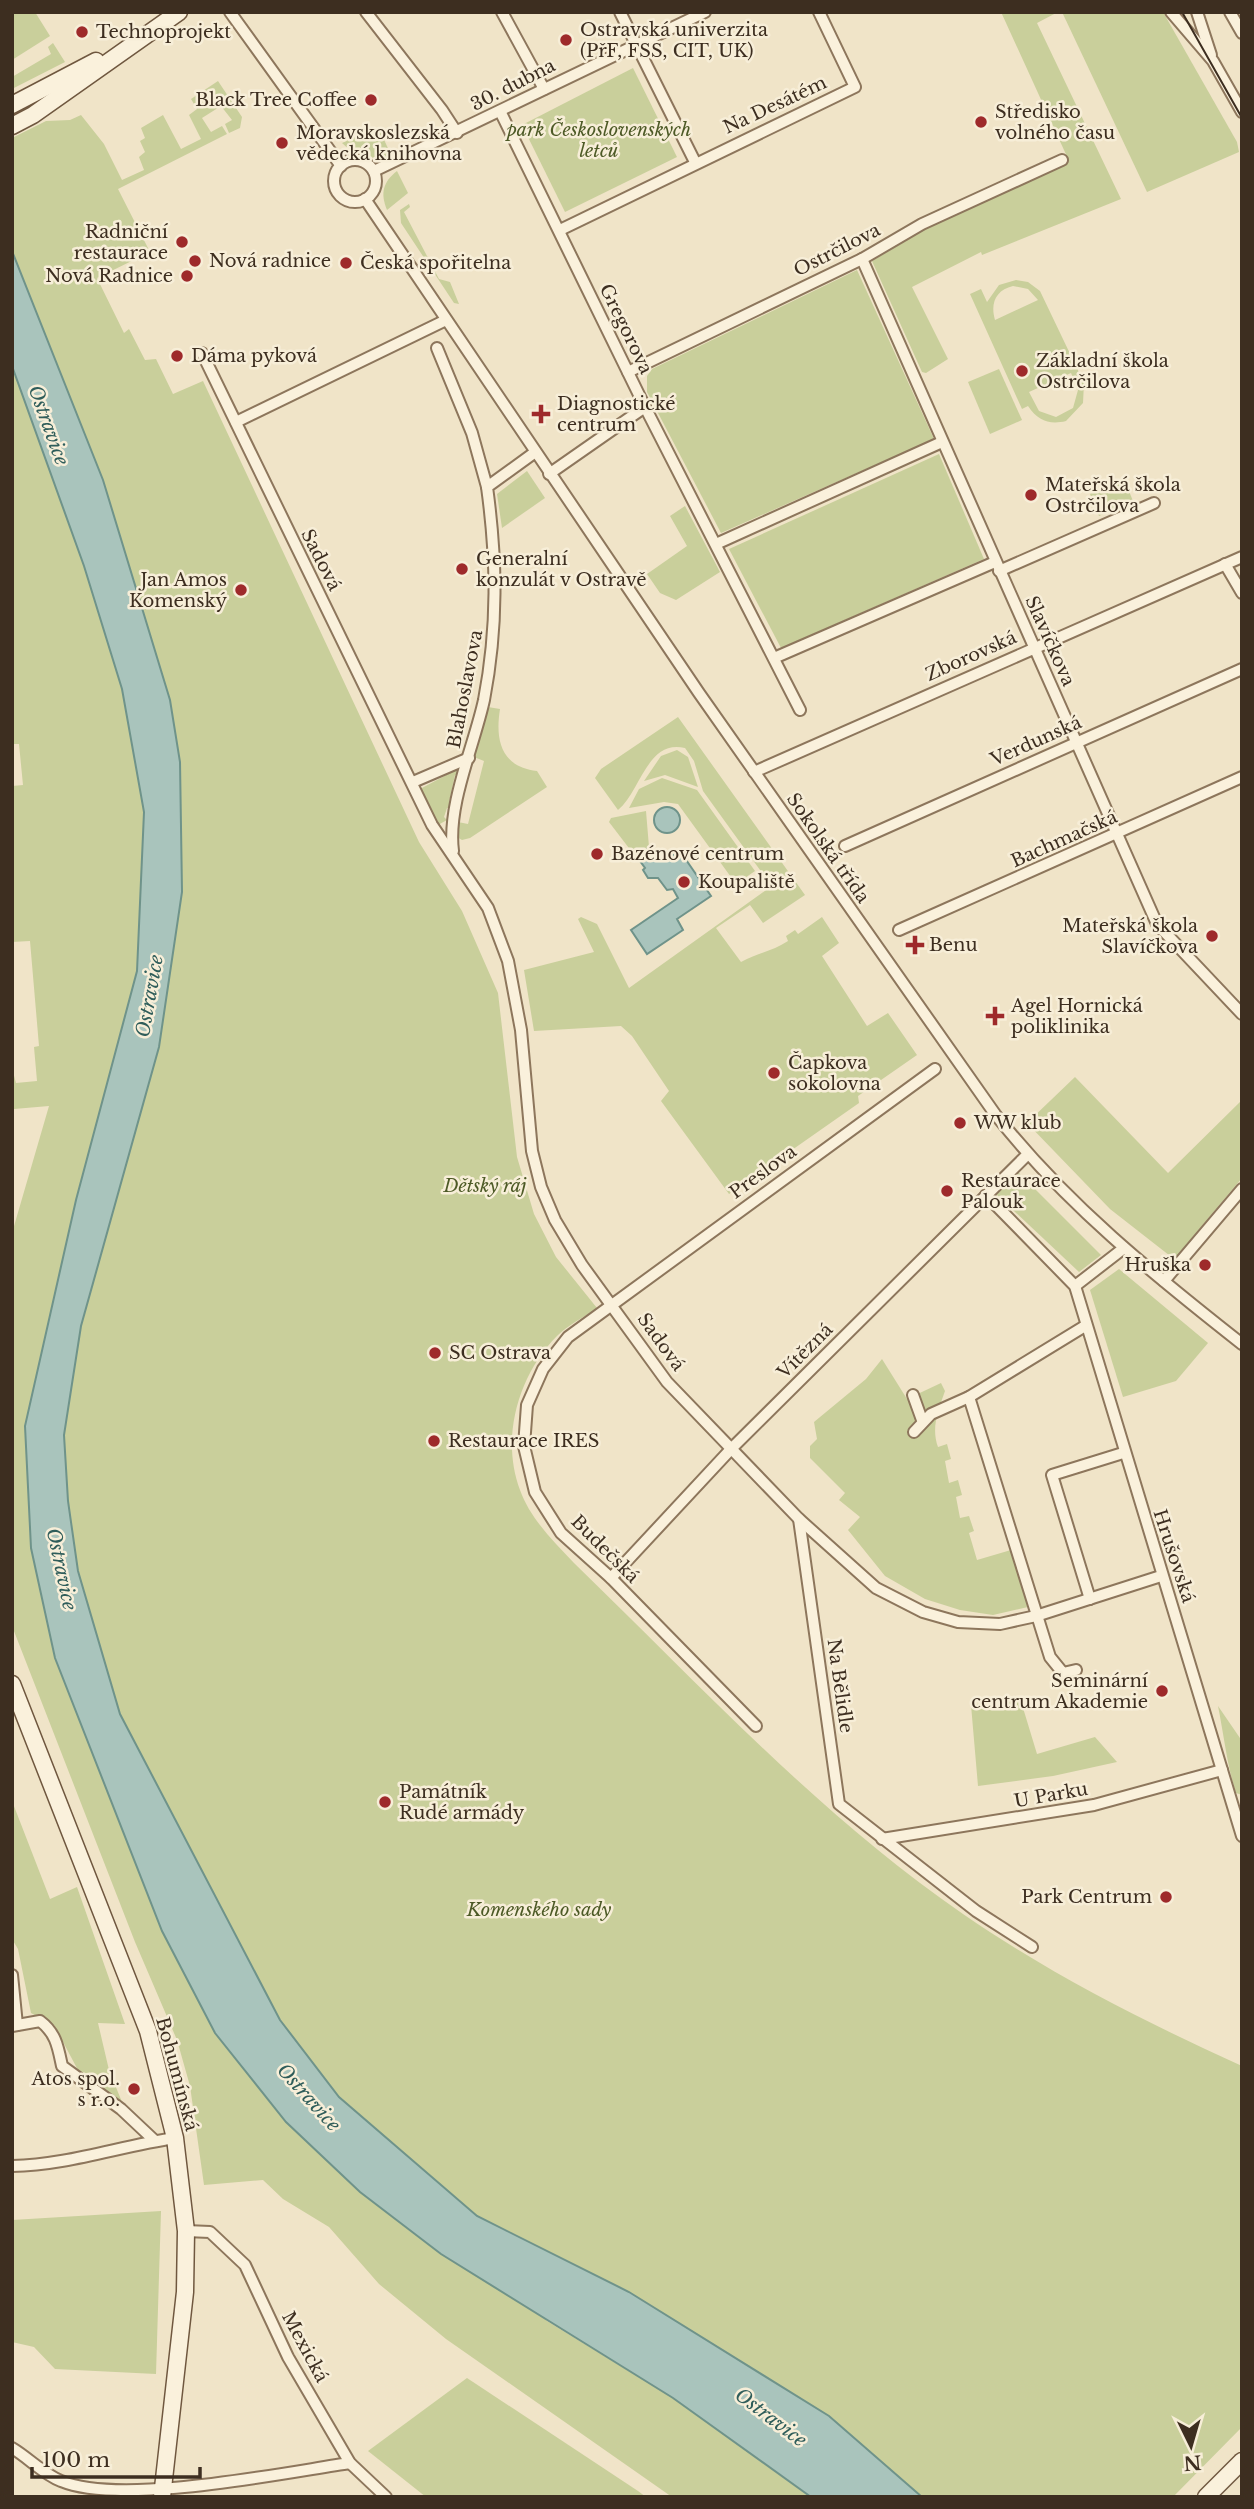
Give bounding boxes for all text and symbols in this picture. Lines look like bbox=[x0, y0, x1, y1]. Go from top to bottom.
place label: Ostravská univerzita (PřF, FSS, CIT, UK) bbox=[580, 19, 768, 62]
place label: Technoprojekt bbox=[96, 21, 231, 43]
marker: Technoprojekt bbox=[74, 24, 90, 40]
marker: Ostravská univerzita (PřF, FSS, CIT, UK) bbox=[558, 32, 574, 48]
street label: 30. dubna bbox=[467, 54, 559, 116]
street label: Na Desátém bbox=[720, 72, 830, 138]
place label: Black Tree Coffee bbox=[195, 89, 357, 111]
marker: Black Tree Coffee bbox=[363, 92, 379, 108]
place label: Středisko volného času bbox=[995, 101, 1115, 144]
marker: Středisko volného času bbox=[973, 114, 989, 130]
park label: park Československých letců bbox=[505, 118, 691, 162]
place label: Moravskoslezská vědecká knihovna bbox=[296, 122, 462, 165]
marker: Moravskoslezská vědecká knihovna bbox=[274, 135, 290, 151]
street label: Ostrčilova bbox=[790, 219, 884, 281]
place label: Radniční restaurace bbox=[74, 221, 169, 264]
marker: Radniční restaurace bbox=[174, 234, 190, 250]
place label: Nová radnice bbox=[209, 250, 331, 272]
place label: Česká spořitelna bbox=[360, 251, 511, 274]
marker: Nová radnice bbox=[187, 253, 203, 269]
marker: Česká spořitelna bbox=[338, 255, 354, 271]
place label: Nová Radnice bbox=[45, 265, 173, 287]
marker: Nová Radnice bbox=[179, 268, 195, 284]
street label: Gregorova bbox=[595, 280, 657, 378]
place label: Dáma pyková bbox=[191, 345, 317, 367]
marker: Dáma pyková bbox=[169, 348, 185, 364]
place label: Základní škola Ostrčilova bbox=[1036, 350, 1169, 393]
marker: Základní škola Ostrčilova bbox=[1014, 363, 1030, 379]
water label: Ostravice bbox=[23, 382, 74, 469]
place label: Diagnostické centrum bbox=[557, 393, 675, 436]
marker: Diagnostické centrum bbox=[531, 404, 551, 424]
place label: Mateřská škola Ostrčilova bbox=[1045, 474, 1181, 517]
marker: Mateřská škola Ostrčilova bbox=[1023, 487, 1039, 503]
street label: Sadová bbox=[296, 526, 346, 594]
place label: Generalní konzulát v Ostravě bbox=[476, 548, 647, 591]
marker: Generalní konzulát v Ostravě bbox=[454, 561, 470, 577]
place label: Jan Amos Komenský bbox=[129, 569, 227, 612]
marker: Jan Amos Komenský bbox=[233, 582, 249, 598]
street label: Slavíčkova bbox=[1020, 592, 1080, 690]
street label: Zborovská bbox=[922, 626, 1020, 686]
street label: Blahoslavova bbox=[443, 628, 487, 750]
street label: Verdunská bbox=[986, 711, 1085, 771]
street label: Sokolská třída bbox=[782, 789, 874, 907]
street label: Bachmačská bbox=[1007, 806, 1121, 872]
place label: Bazénové centrum bbox=[611, 843, 784, 865]
marker: Bazénové centrum bbox=[589, 846, 605, 862]
place label: Koupaliště bbox=[698, 871, 795, 893]
marker: Koupaliště bbox=[676, 874, 692, 890]
place label: Mateřská škola Slavíčkova bbox=[1062, 915, 1198, 958]
marker: Mateřská škola Slavíčkova bbox=[1204, 928, 1220, 944]
place label: Benu bbox=[929, 934, 978, 956]
marker: Benu bbox=[907, 937, 923, 953]
water label: Ostravice bbox=[131, 953, 168, 1039]
place label: Agel Hornická poliklinika bbox=[1010, 995, 1143, 1038]
marker: Agel Hornická poliklinika bbox=[985, 1006, 1005, 1026]
place label: Čapkova sokolovna bbox=[788, 1051, 881, 1095]
marker: Čapkova sokolovna bbox=[766, 1065, 782, 1081]
place label: WW klub bbox=[973, 1112, 1062, 1134]
marker: WW klub bbox=[952, 1115, 968, 1131]
street label: Preslova bbox=[725, 1140, 801, 1204]
place label: Restaurace Palouk bbox=[961, 1170, 1061, 1213]
park label: Dětský ráj bbox=[442, 1175, 527, 1197]
marker: Restaurace Palouk bbox=[939, 1183, 955, 1199]
place label: Hruška bbox=[1124, 1254, 1191, 1276]
marker: Hruška bbox=[1197, 1257, 1213, 1273]
street label: Sadová bbox=[633, 1309, 689, 1375]
street label: Vítězná bbox=[772, 1319, 837, 1384]
place label: SC Ostrava bbox=[449, 1342, 551, 1364]
marker: SC Ostrava bbox=[427, 1345, 443, 1361]
place label: Restaurace IRES bbox=[448, 1430, 599, 1452]
marker: Restaurace IRES bbox=[426, 1433, 442, 1449]
street label: Hrušovská bbox=[1149, 1507, 1199, 1605]
street label: Budečská bbox=[566, 1510, 644, 1588]
water label: Ostravice bbox=[42, 1526, 81, 1613]
street label: Na Bělidle bbox=[823, 1637, 857, 1735]
place label: Seminární centrum Akademie bbox=[971, 1670, 1149, 1713]
marker: Seminární centrum Akademie bbox=[1154, 1683, 1170, 1699]
street label: U Parku bbox=[1012, 1778, 1090, 1812]
place label: Památník Rudé armády bbox=[399, 1781, 525, 1824]
marker: Památník Rudé armády bbox=[377, 1794, 393, 1810]
place label: Park Centrum bbox=[1021, 1886, 1152, 1908]
marker: Park Centrum bbox=[1158, 1889, 1174, 1905]
park label: Komenského sady bbox=[466, 1899, 612, 1921]
street label: Bohumínská bbox=[151, 2015, 203, 2133]
water label: Ostravice bbox=[272, 2059, 345, 2136]
place label: Atos spol. s r.o. bbox=[31, 2068, 120, 2111]
marker: Atos spol. s r.o. bbox=[126, 2081, 142, 2097]
street label: Mexická bbox=[277, 2308, 333, 2386]
water label: Ostravice bbox=[731, 2383, 811, 2452]
north arrow bbox=[1156, 2411, 1226, 2481]
scale bar bbox=[32, 2436, 200, 2480]
text: 100 m bbox=[42, 2447, 110, 2473]
text: N bbox=[1182, 2450, 1202, 2475]

